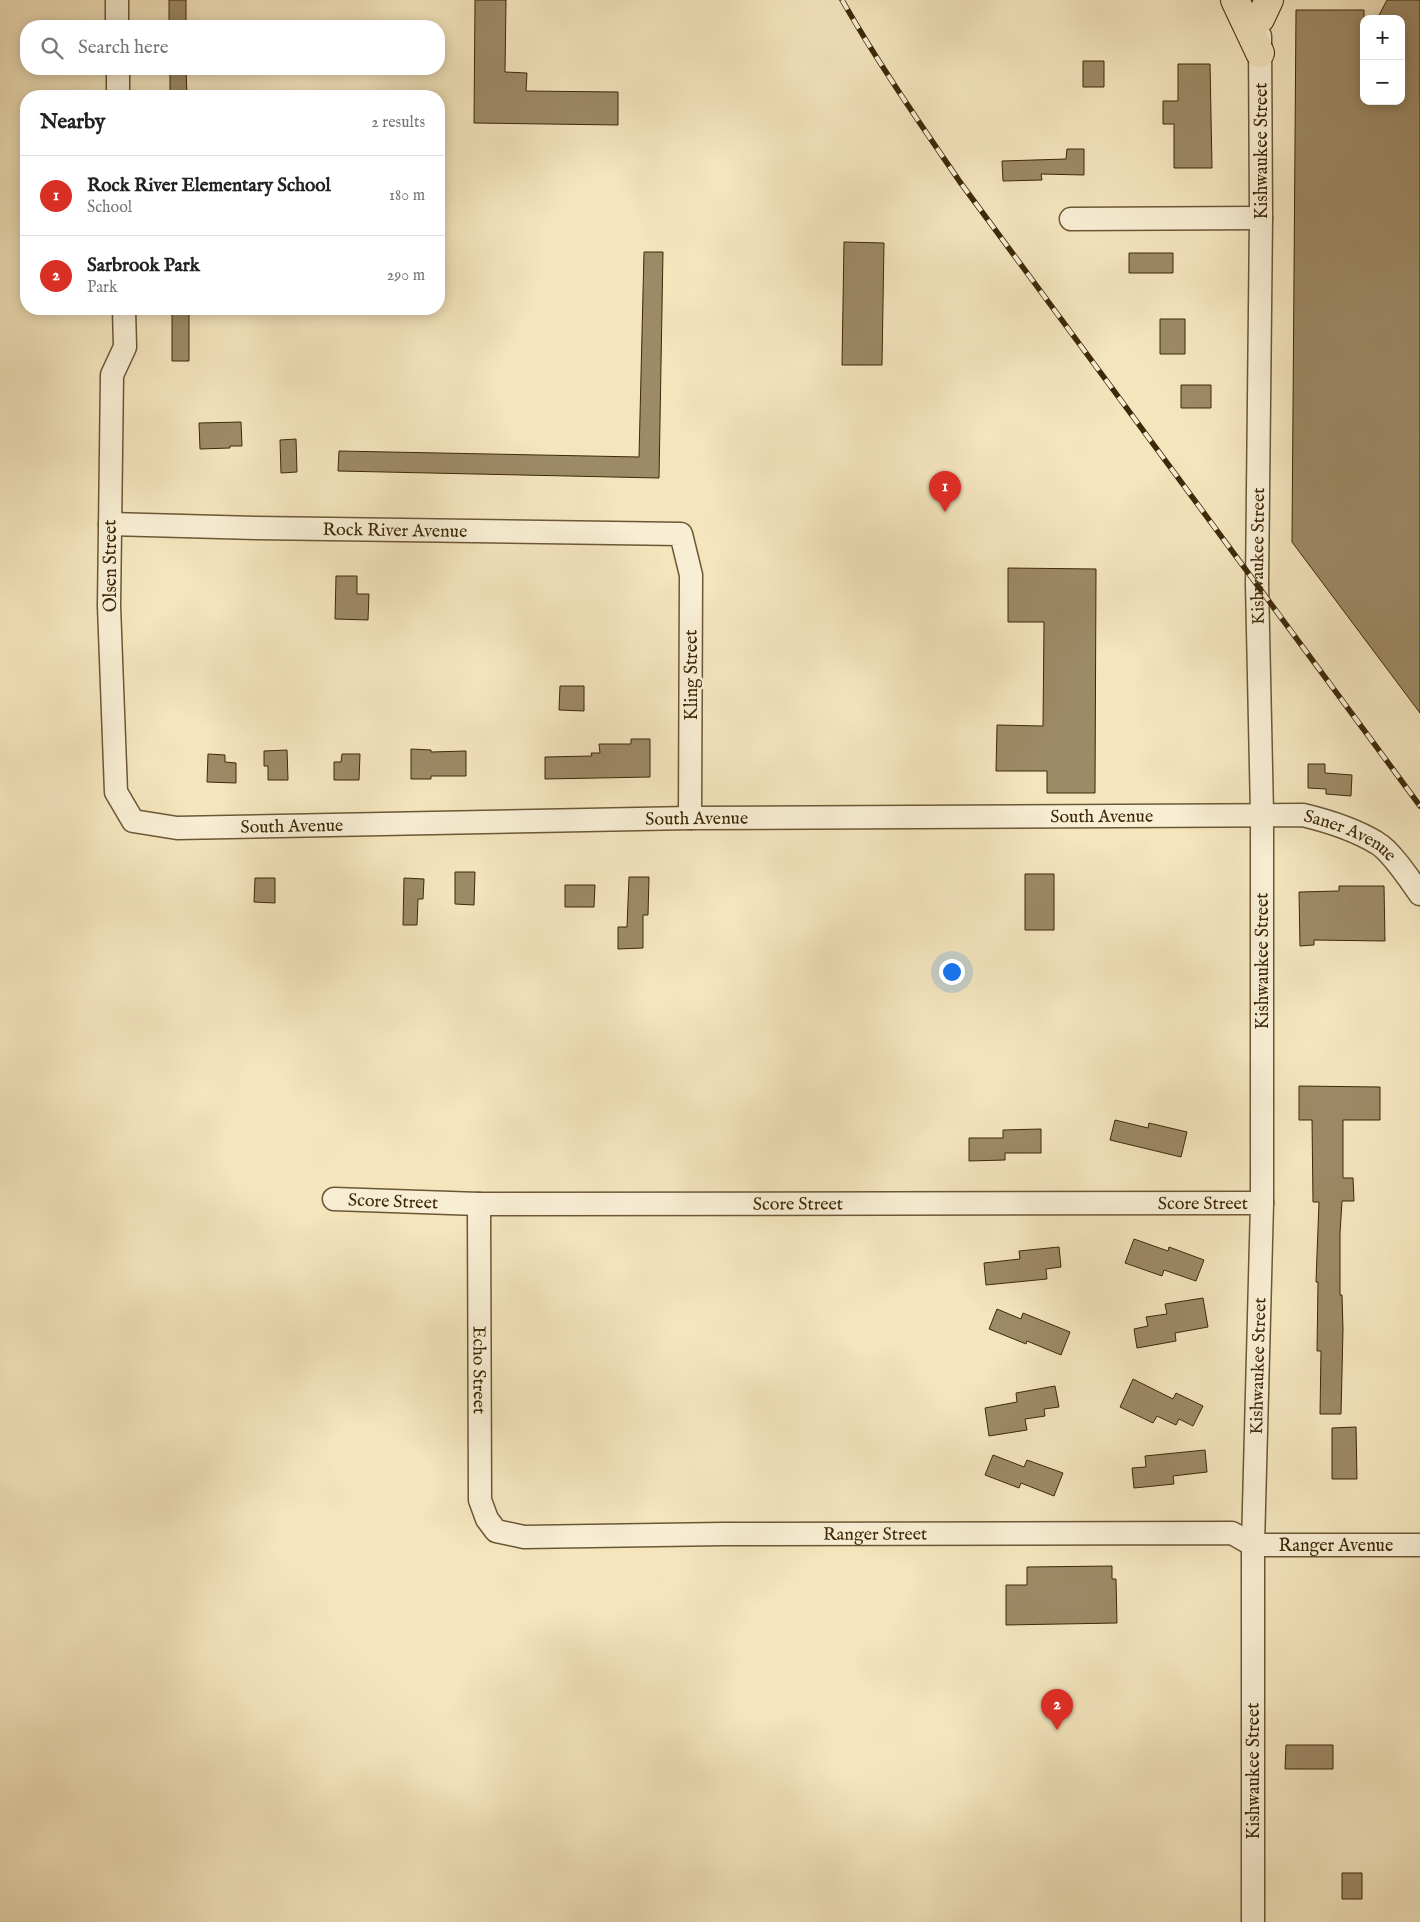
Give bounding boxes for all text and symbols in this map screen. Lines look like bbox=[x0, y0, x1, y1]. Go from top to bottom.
map controls bbox=[1360, 15, 1405, 105]
button: + bbox=[1360, 15, 1405, 60]
search box bbox=[20, 20, 445, 75]
icon: search bbox=[38, 34, 66, 62]
text: Search here bbox=[78, 36, 169, 60]
button: − bbox=[1360, 60, 1405, 105]
street label: Kishwaukee Street bbox=[1251, 82, 1274, 220]
text: Nearby bbox=[40, 109, 105, 136]
text: 2 results bbox=[371, 113, 425, 133]
text: Rock River Elementary School bbox=[87, 174, 331, 198]
text: 1 bbox=[53, 186, 59, 206]
text: 180 m bbox=[389, 186, 425, 206]
text: School bbox=[87, 198, 132, 218]
text: Sarbrook Park bbox=[87, 254, 200, 278]
text: 2 bbox=[52, 266, 60, 286]
text: 290 m bbox=[387, 266, 425, 286]
text: Park bbox=[87, 278, 117, 298]
pin: 1 bbox=[929, 471, 961, 512]
street label: Kishwaukee Street bbox=[1247, 487, 1271, 625]
street label: Rock River Avenue bbox=[322, 519, 467, 544]
street label: Olsen Street bbox=[100, 520, 123, 612]
street label: Kling Street bbox=[681, 630, 704, 720]
street label: South Avenue bbox=[1050, 806, 1153, 829]
street label: Saner Avenue bbox=[1301, 806, 1401, 867]
street label: South Avenue bbox=[645, 808, 748, 832]
street label: South Avenue bbox=[240, 815, 344, 840]
street label: Kishwaukee Street bbox=[1252, 892, 1275, 1030]
your location bbox=[939, 959, 965, 985]
street label: Score Street bbox=[347, 1189, 438, 1216]
street label: Score Street bbox=[1158, 1193, 1248, 1216]
street label: Score Street bbox=[753, 1194, 843, 1217]
street label: Kishwaukee Street bbox=[1246, 1297, 1273, 1435]
street label: Echo Street bbox=[466, 1326, 490, 1414]
street label: Ranger Street bbox=[823, 1524, 927, 1547]
street label: Ranger Avenue bbox=[1279, 1535, 1393, 1558]
pin: 2 bbox=[1041, 1689, 1073, 1730]
street label: Kishwaukee Street bbox=[1243, 1702, 1266, 1840]

